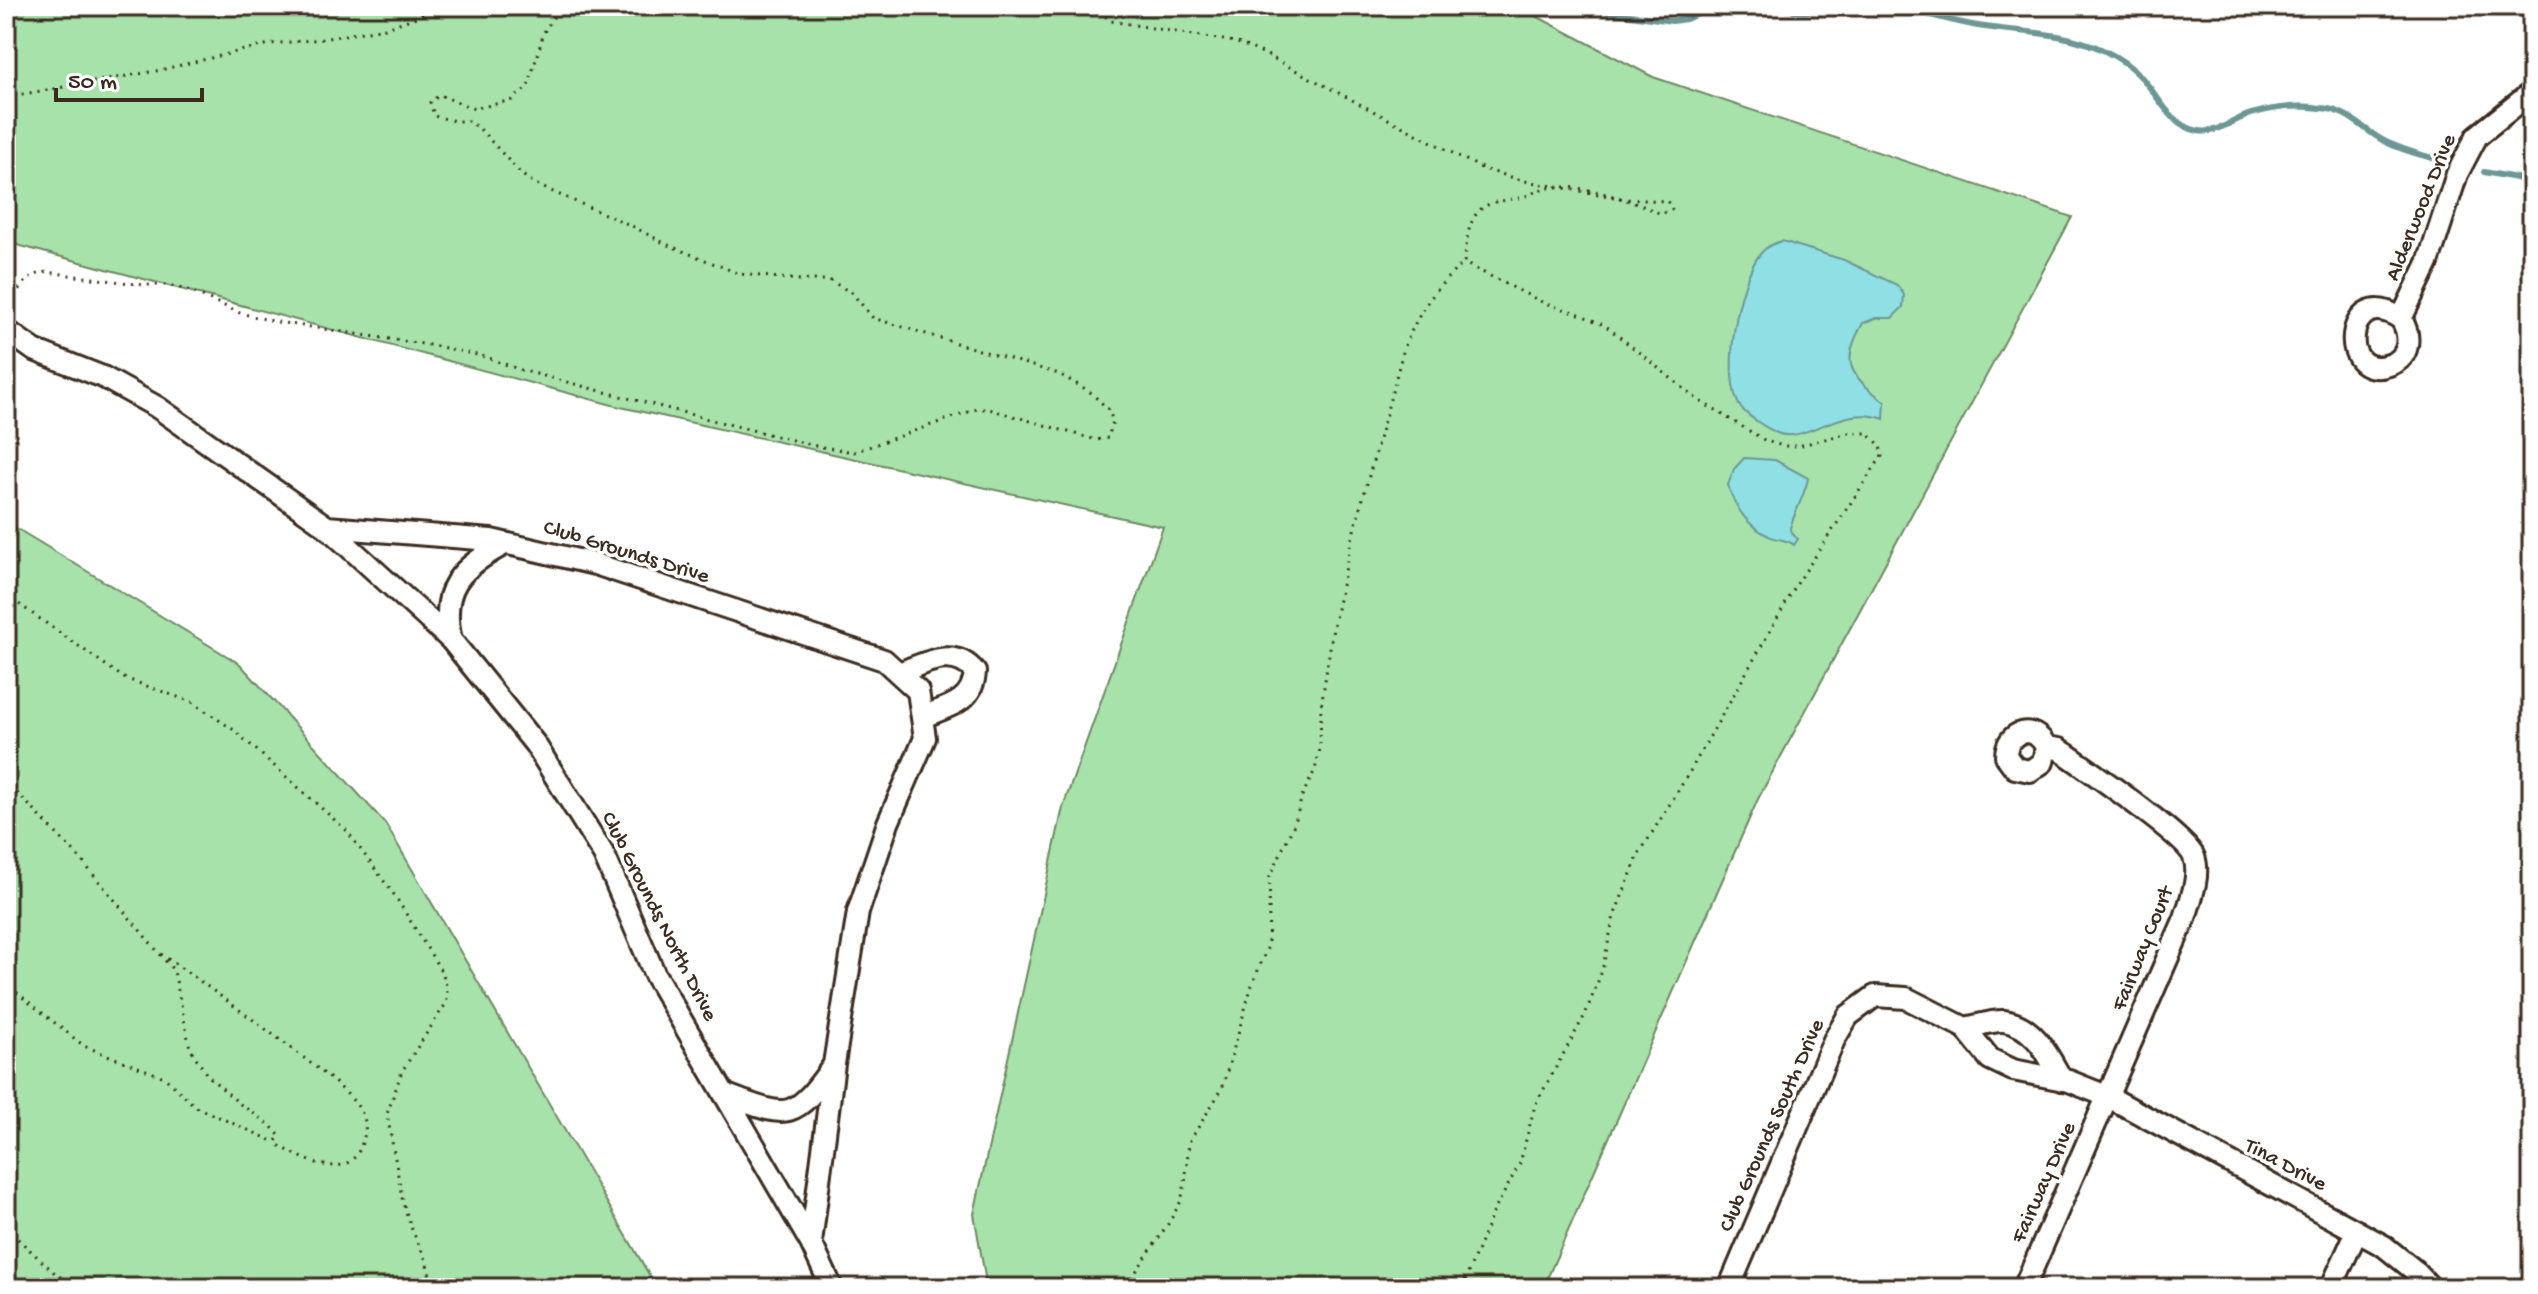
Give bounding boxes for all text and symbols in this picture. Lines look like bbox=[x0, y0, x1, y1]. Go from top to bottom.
scale bar bbox=[56, 52, 202, 102]
text: 50 m bbox=[68, 69, 117, 98]
street label: Alderwood Drive bbox=[2381, 130, 2463, 285]
street label: Club Grounds Drive bbox=[540, 515, 713, 591]
street label: Club Grounds North Drive bbox=[594, 808, 722, 1027]
street label: Fairway Court bbox=[2107, 881, 2181, 1016]
street label: Club Grounds South Drive bbox=[1714, 1015, 1832, 1236]
street label: Fairway Drive bbox=[2006, 1118, 2083, 1248]
street label: Tina Drive bbox=[2238, 1133, 2331, 1199]

